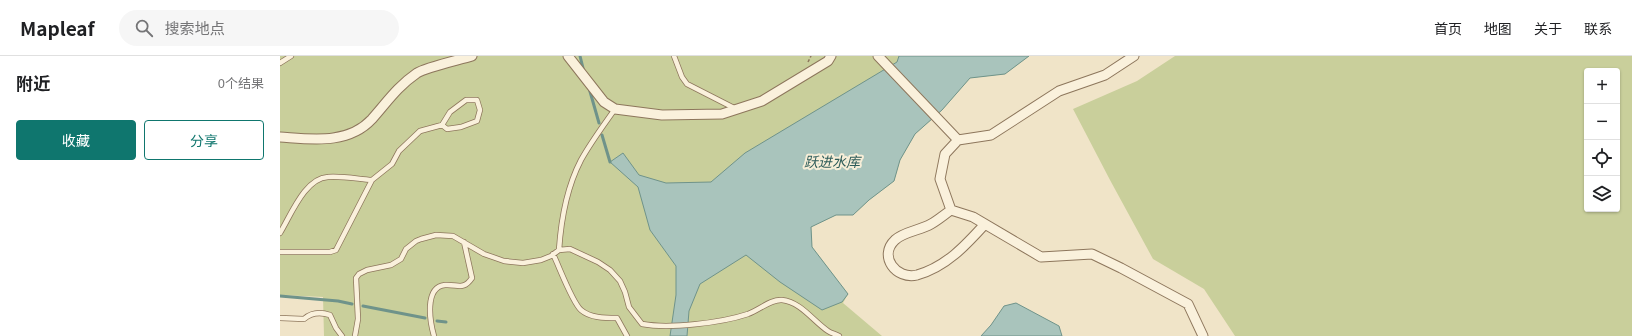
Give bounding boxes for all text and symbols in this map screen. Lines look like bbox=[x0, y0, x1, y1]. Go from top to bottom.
search box bbox=[119, 10, 399, 46]
text: Mapleaf bbox=[20, 14, 95, 41]
icon: search bbox=[133, 17, 155, 39]
text: 搜索地点 bbox=[165, 17, 225, 38]
text: 首页 bbox=[1434, 18, 1462, 38]
text: 地图 bbox=[1484, 18, 1512, 38]
text: 关于 bbox=[1534, 18, 1562, 38]
text: 联系 bbox=[1584, 18, 1612, 38]
map controls bbox=[1584, 68, 1620, 212]
button: + bbox=[1584, 68, 1620, 104]
text: 附近 bbox=[16, 70, 50, 95]
text: 0个结果 bbox=[218, 73, 264, 92]
button: − bbox=[1584, 104, 1620, 140]
button: 收藏 bbox=[16, 120, 136, 160]
button: 分享 bbox=[144, 120, 264, 160]
button: locate bbox=[1584, 140, 1620, 176]
water label: 跃进水库 bbox=[804, 151, 862, 171]
button: layers bbox=[1584, 176, 1620, 212]

